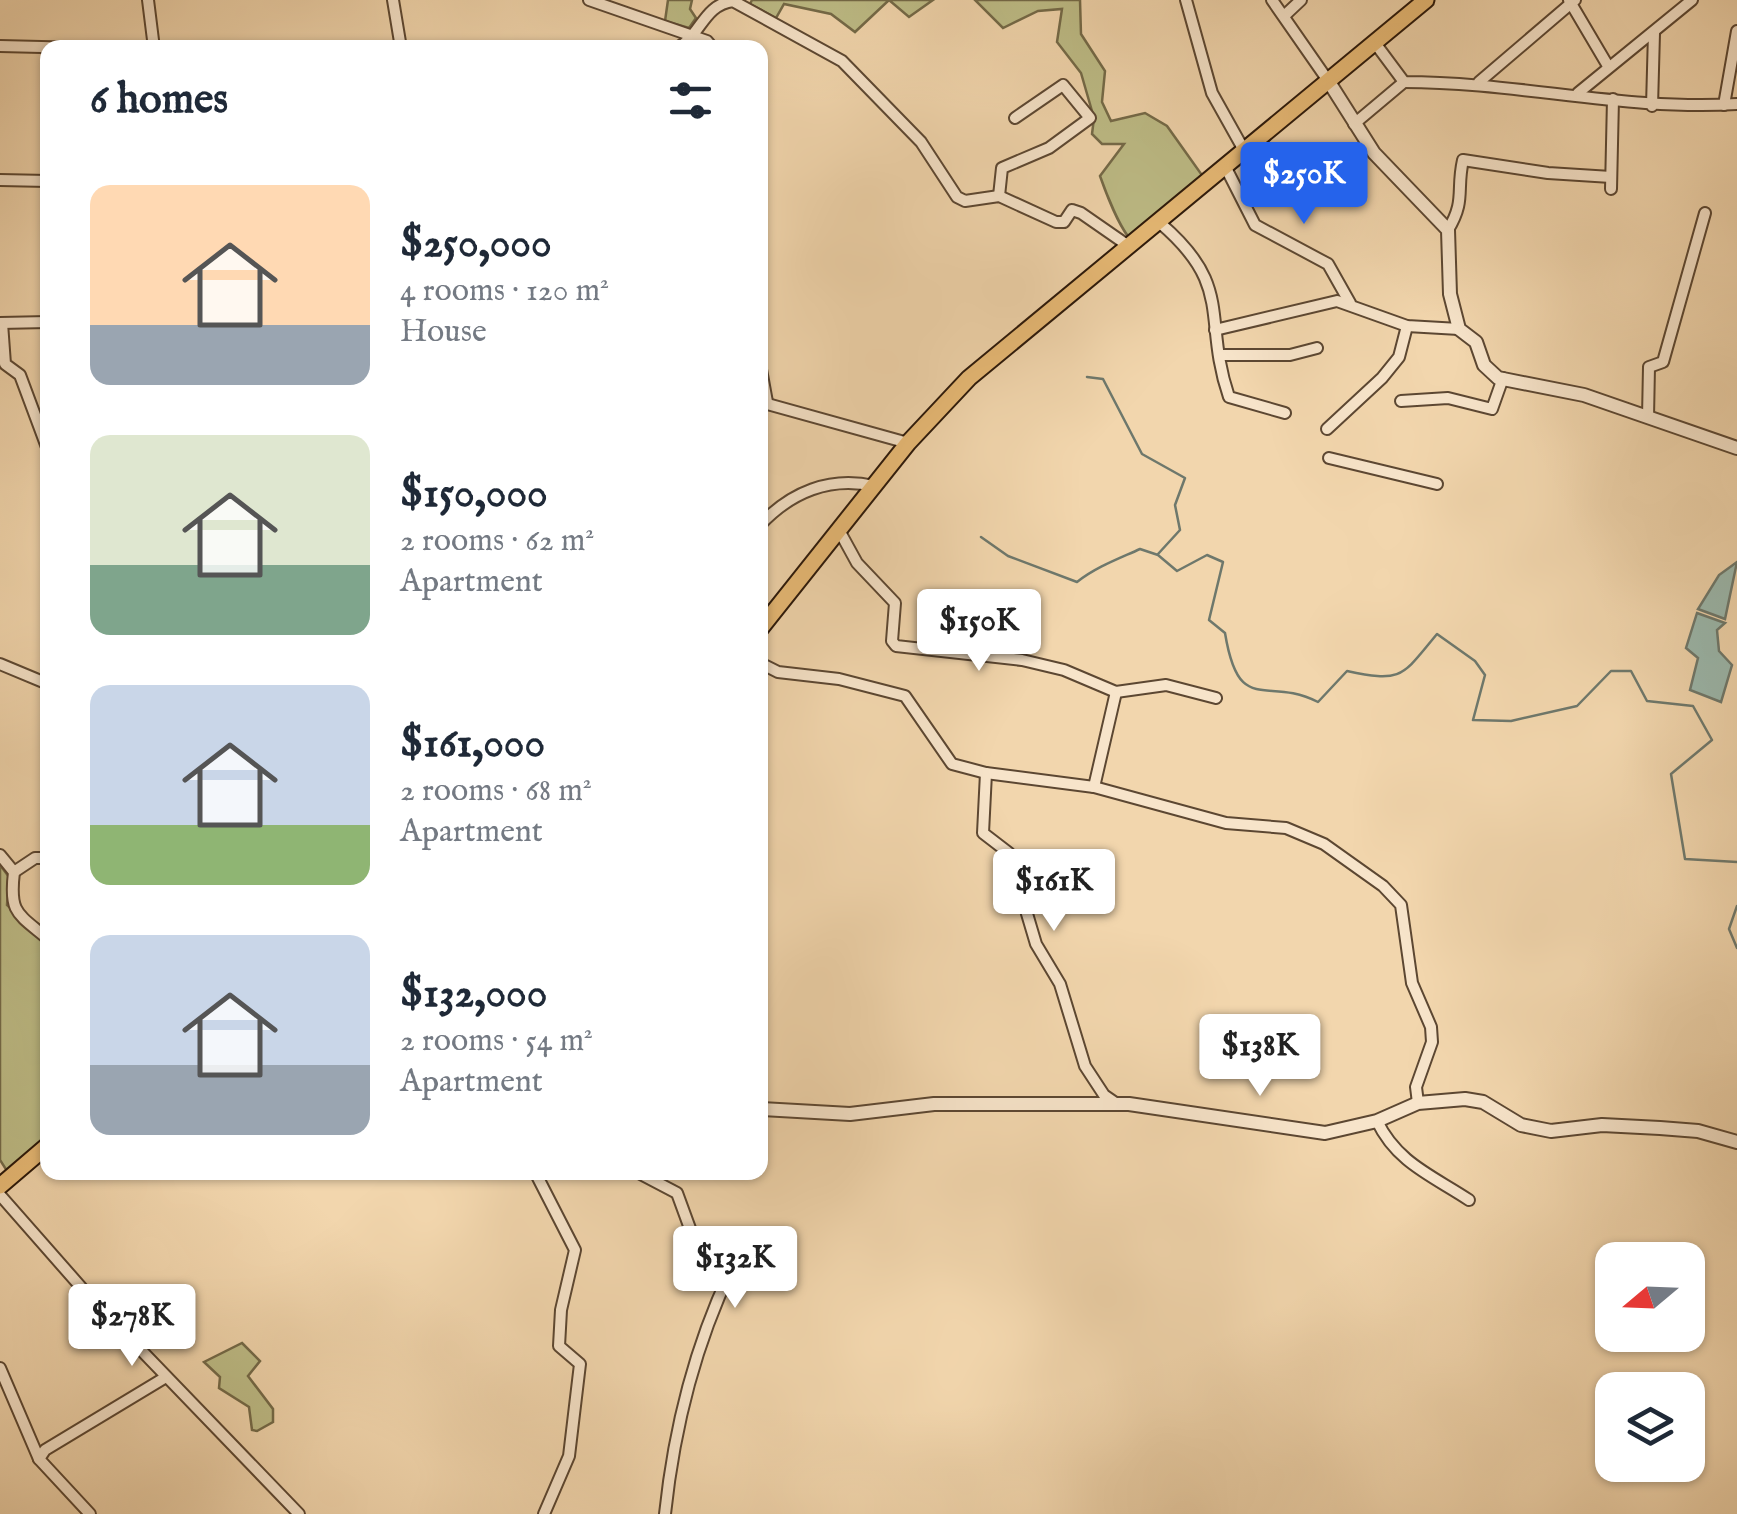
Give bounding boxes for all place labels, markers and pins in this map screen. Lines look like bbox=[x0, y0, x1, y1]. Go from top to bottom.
pin: $250K bbox=[1234, 142, 1374, 227]
pin: $150K bbox=[909, 589, 1049, 674]
pin: $161K bbox=[984, 849, 1124, 934]
pin: $138K bbox=[1190, 1014, 1330, 1099]
pin: $132K bbox=[665, 1226, 805, 1311]
pin: $278K bbox=[62, 1284, 202, 1369]

